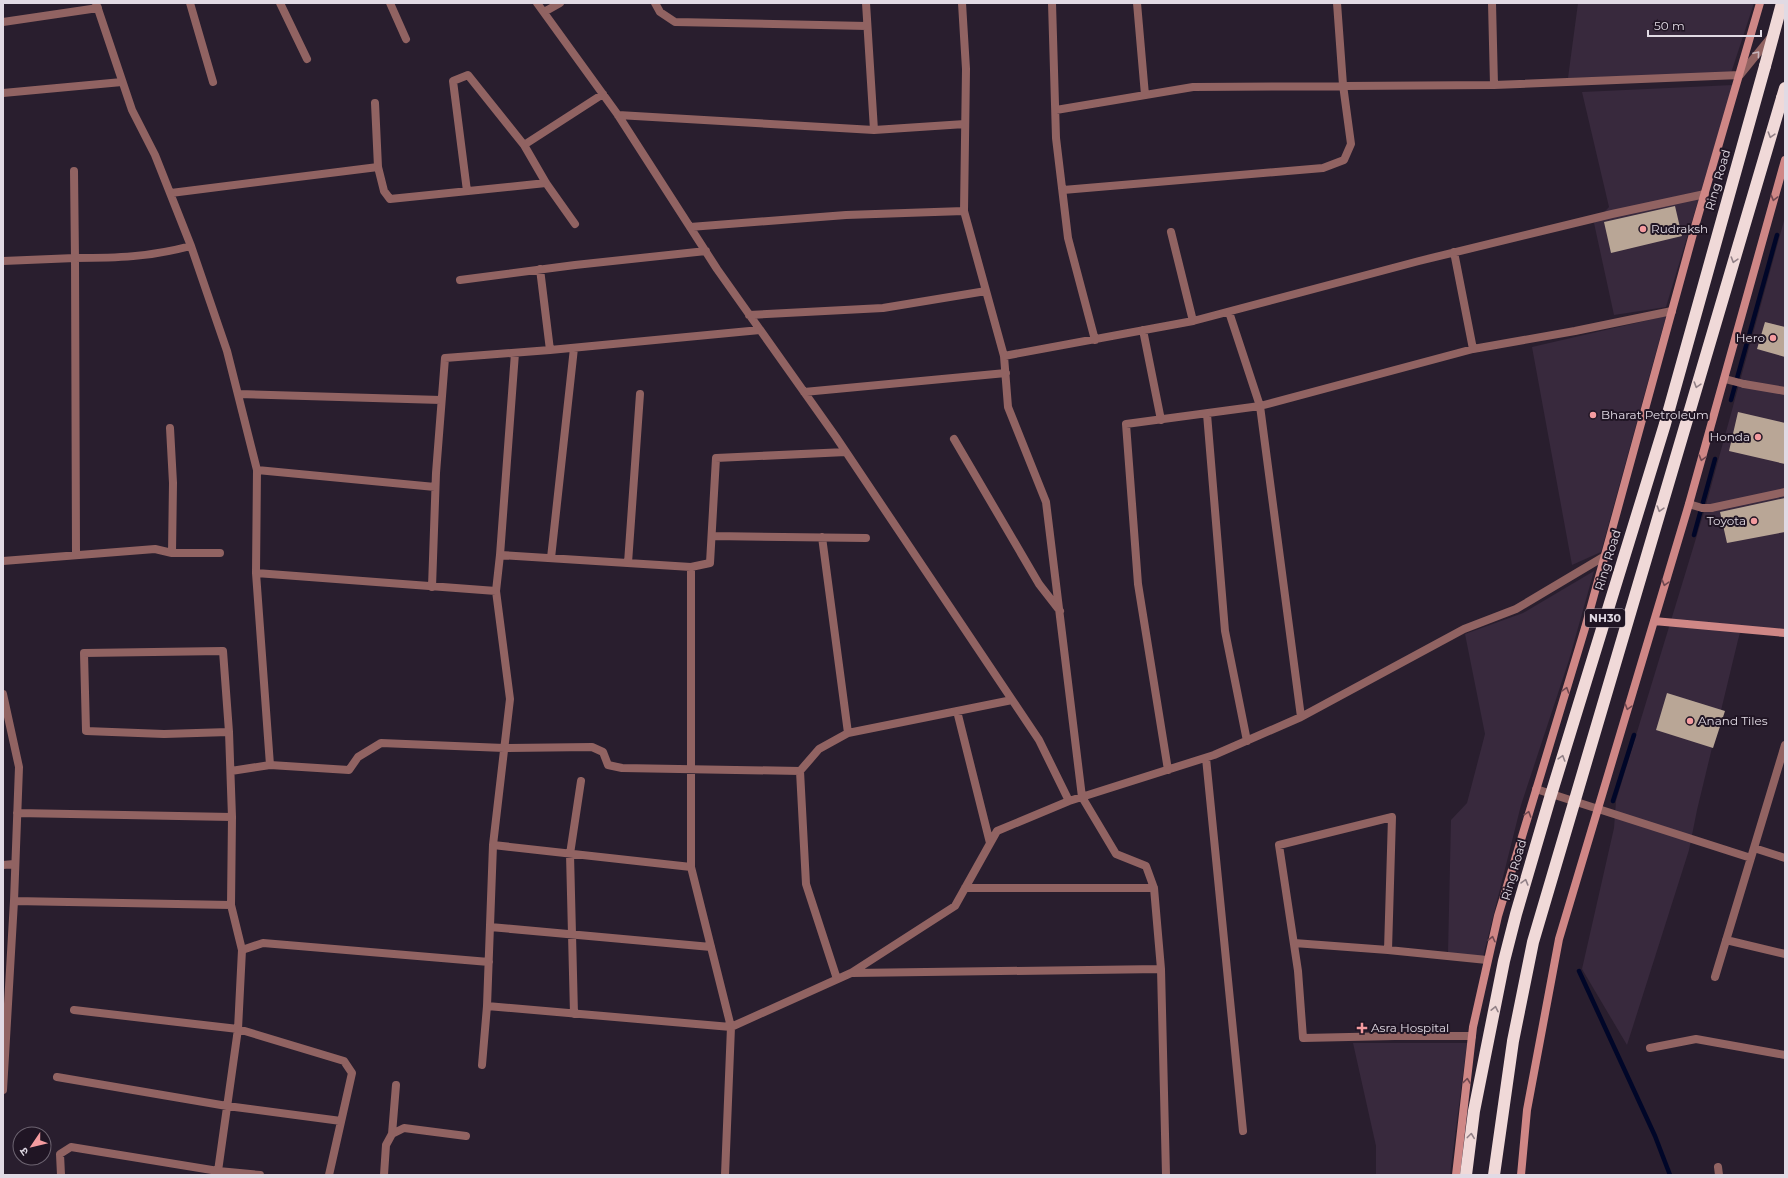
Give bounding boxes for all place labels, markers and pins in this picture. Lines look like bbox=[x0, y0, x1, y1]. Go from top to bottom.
place label: Rudraksh bbox=[1651, 221, 1708, 236]
marker: Rudraksh bbox=[1638, 224, 1648, 234]
place label: Hero bbox=[1736, 330, 1765, 345]
marker: Hero bbox=[1768, 333, 1778, 343]
place label: Bharat Petroleum bbox=[1601, 407, 1709, 422]
marker: Bharat Petroleum bbox=[1588, 410, 1598, 420]
place label: Honda bbox=[1709, 429, 1750, 444]
marker: Honda bbox=[1753, 432, 1763, 442]
place label: Toyota bbox=[1707, 513, 1746, 528]
marker: Toyota bbox=[1749, 516, 1759, 526]
place label: Anand Tiles bbox=[1698, 713, 1768, 728]
marker: Anand Tiles bbox=[1685, 716, 1695, 726]
place label: Asra Hospital bbox=[1371, 1020, 1449, 1035]
marker: Asra Hospital bbox=[1356, 1022, 1368, 1034]

